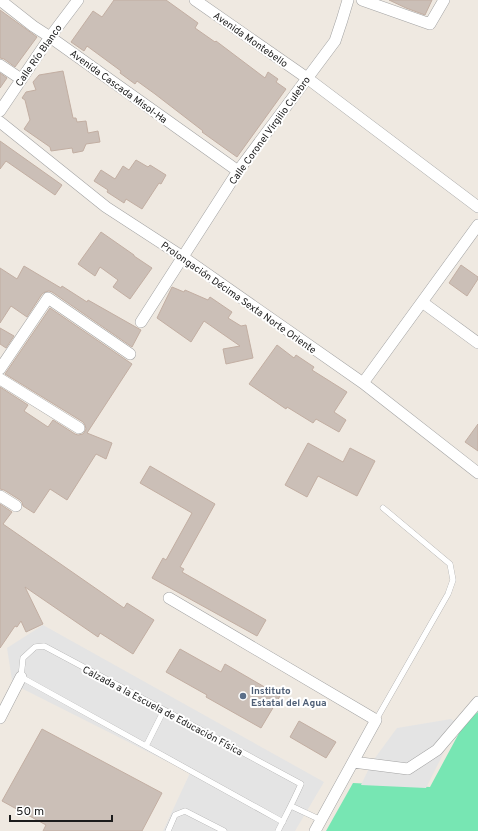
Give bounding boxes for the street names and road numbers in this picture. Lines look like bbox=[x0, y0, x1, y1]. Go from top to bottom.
street label: Avenida Montebello bbox=[210, 10, 290, 71]
street label: Calle Río Blanco bbox=[13, 22, 66, 89]
street label: Avenida Cascada Misol-Ha bbox=[67, 47, 169, 127]
street label: Calle Coronel Virgilio Culebro bbox=[227, 74, 314, 187]
street label: Prolongación Décima Sexta Norte Oriente bbox=[158, 239, 318, 357]
street label: Calzada a la Escuela de Educación Física bbox=[80, 663, 245, 759]

